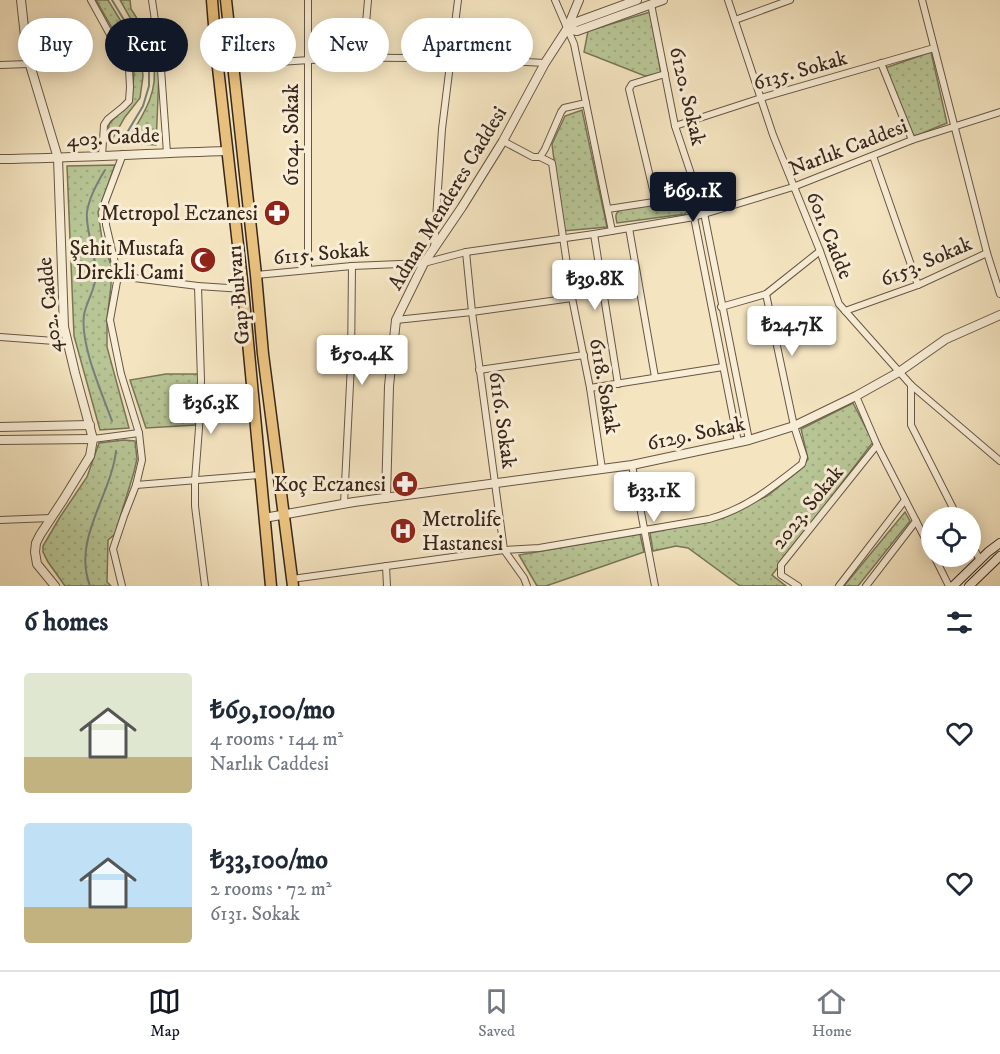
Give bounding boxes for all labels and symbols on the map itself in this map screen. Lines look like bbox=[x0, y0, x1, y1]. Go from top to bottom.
street label: 6120. Sokak bbox=[663, 44, 711, 149]
street label: 6135. Sokak bbox=[750, 45, 851, 97]
street label: 6104. Sokak bbox=[279, 83, 305, 186]
street label: Adnan Menderes Caddesi bbox=[383, 102, 513, 295]
street label: Narlık Caddesi bbox=[785, 113, 911, 182]
street label: 403. Cadde bbox=[66, 123, 161, 153]
pin: ₺69.1K bbox=[644, 172, 742, 223]
street label: 601. Cadde bbox=[800, 188, 858, 283]
pharmacy icon: Metropol Eczanesi bbox=[262, 198, 292, 228]
place label: Metropol Eczanesi bbox=[100, 201, 258, 227]
street label: 6153. Sokak bbox=[877, 231, 977, 293]
place label: Şehit Mustafa Direkli Cami bbox=[69, 236, 184, 286]
street label: 6115. Sokak bbox=[272, 237, 371, 271]
street label: Gap Bulvarı bbox=[222, 244, 256, 346]
mosque icon: Şehit Mustafa Direkli Cami bbox=[188, 245, 218, 275]
street label: 402. Cadde bbox=[32, 255, 68, 354]
pin: ₺39.8K bbox=[546, 260, 644, 311]
pin: ₺24.7K bbox=[743, 306, 841, 357]
pin: ₺50.4K bbox=[313, 335, 411, 386]
street label: 6118. Sokak bbox=[583, 336, 625, 437]
street label: 6116. Sokak bbox=[482, 370, 522, 471]
pin: ₺36.3K bbox=[162, 384, 260, 435]
street label: 6129. Sokak bbox=[645, 411, 748, 457]
street label: 2023. Sokak bbox=[766, 460, 850, 555]
pharmacy icon: Koç Eczanesi bbox=[390, 469, 420, 499]
place label: Koç Eczanesi bbox=[274, 472, 386, 498]
pin: ₺33.1K bbox=[605, 472, 703, 523]
place label: Metrolife Hastanesi bbox=[422, 507, 503, 557]
hospital icon: Metrolife Hastanesi bbox=[388, 516, 418, 546]

